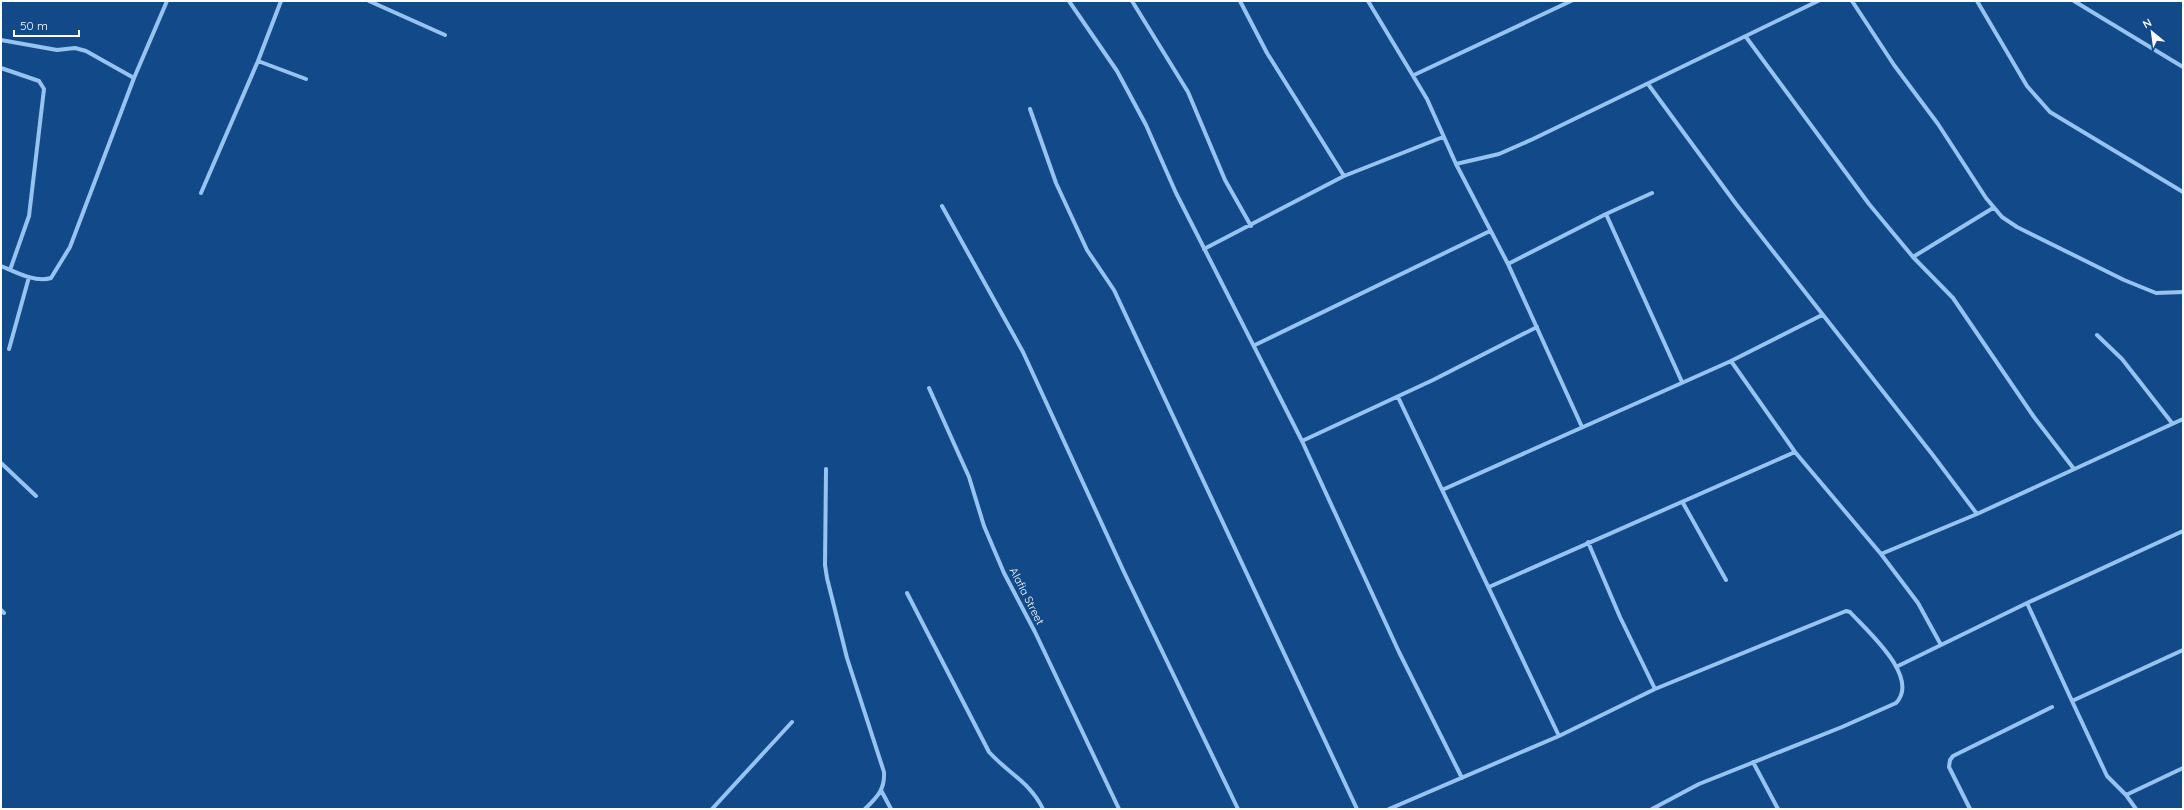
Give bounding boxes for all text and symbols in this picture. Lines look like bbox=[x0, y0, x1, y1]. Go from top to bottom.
scale bar bbox=[14, 12, 79, 38]
north arrow bbox=[2132, 12, 2172, 52]
text: N bbox=[2140, 15, 2154, 31]
text: 50 m bbox=[20, 18, 48, 33]
street label: Alafia Street bbox=[1007, 565, 1048, 627]

